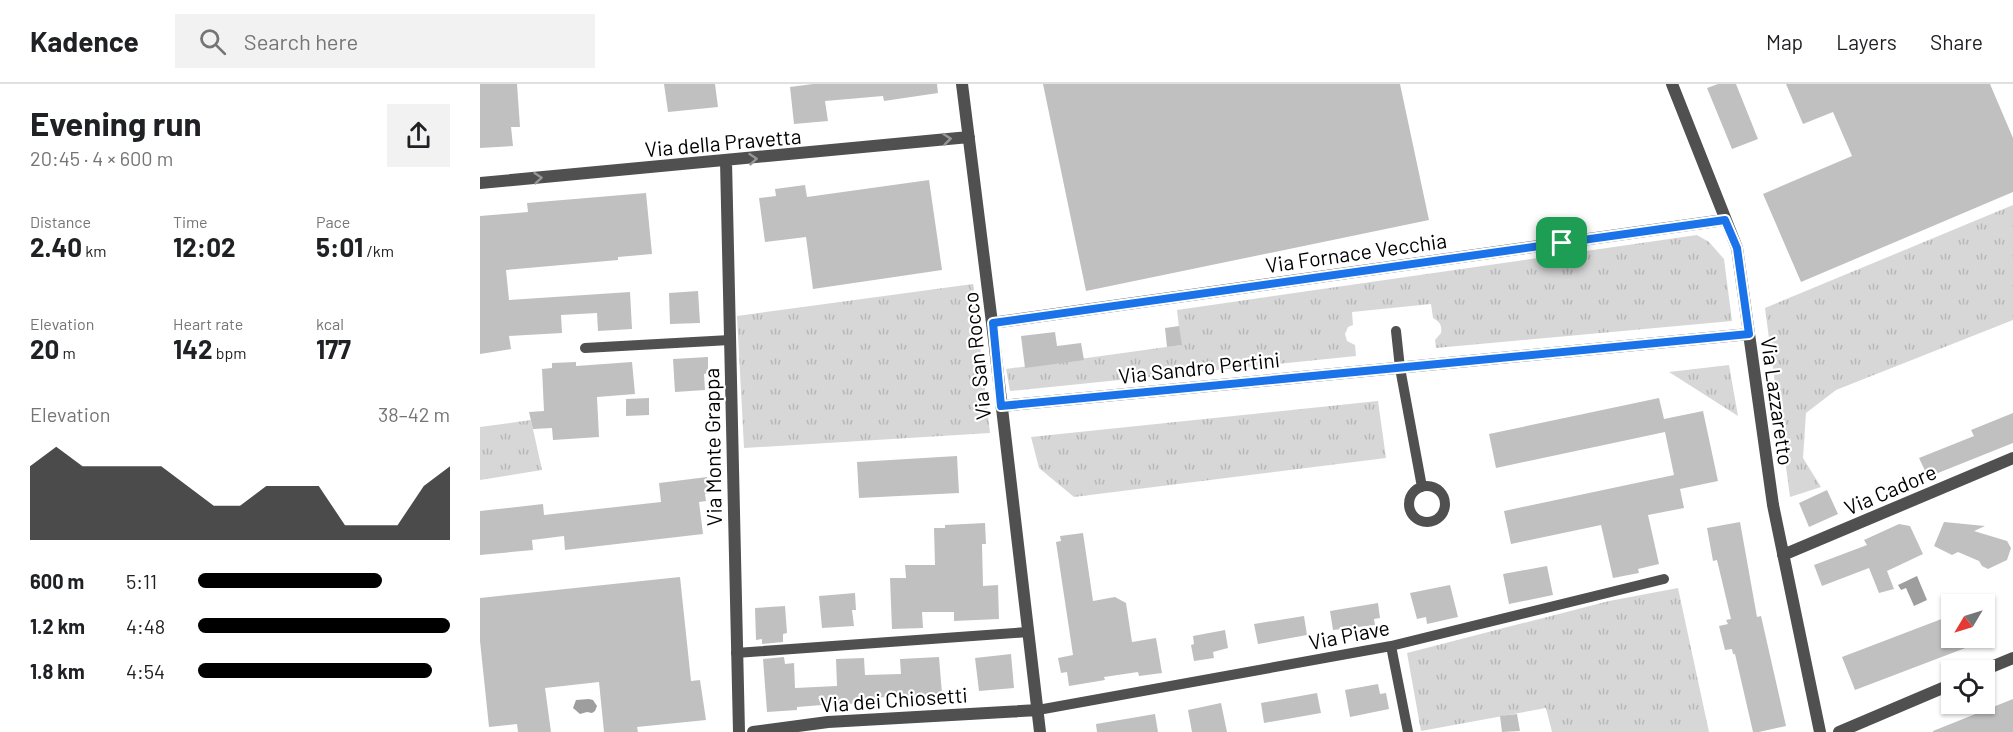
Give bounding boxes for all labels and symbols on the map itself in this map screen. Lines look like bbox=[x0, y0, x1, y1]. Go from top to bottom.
street label: Via della Pravetta bbox=[644, 123, 802, 161]
one-way arrow bbox=[943, 133, 952, 146]
one-way arrow bbox=[749, 153, 758, 166]
one-way arrow bbox=[534, 172, 543, 185]
pin bbox=[1536, 217, 1587, 268]
street label: Via Fornace Vecchia bbox=[1264, 227, 1448, 277]
street label: Via San Rocco bbox=[957, 291, 995, 421]
street label: Via Lazzaretto bbox=[1757, 335, 1799, 467]
street label: Via Sandro Pertini bbox=[1117, 346, 1281, 388]
street label: Via Monte Grappa bbox=[698, 368, 726, 526]
street label: Via Cadore bbox=[1840, 458, 1940, 520]
north arrow bbox=[1941, 594, 1995, 648]
street label: Via Piave bbox=[1306, 614, 1392, 654]
street label: Via dei Chiosetti bbox=[820, 681, 968, 717]

